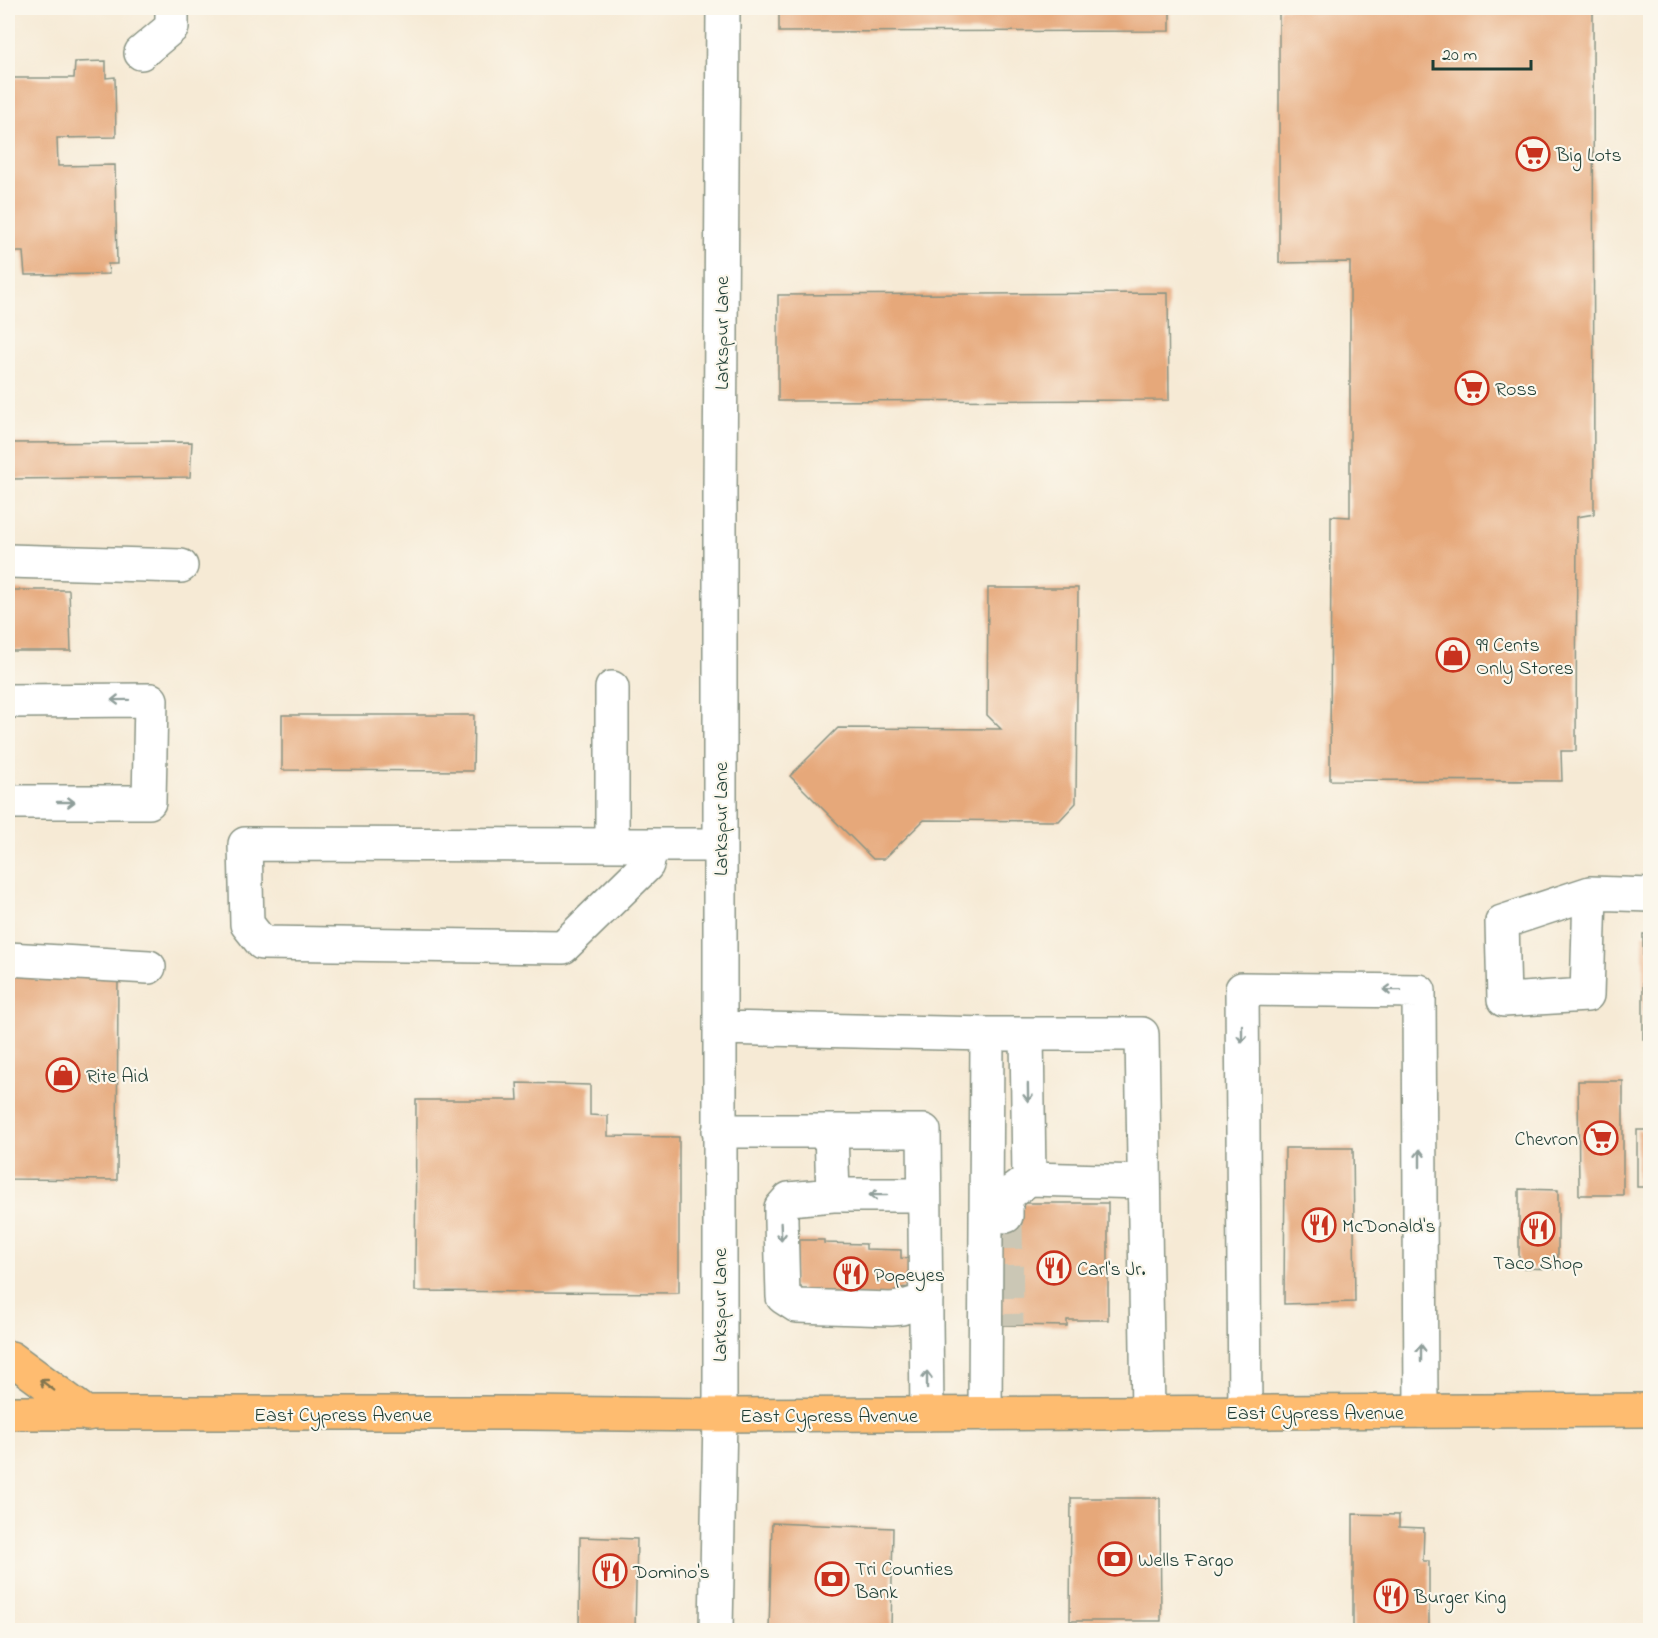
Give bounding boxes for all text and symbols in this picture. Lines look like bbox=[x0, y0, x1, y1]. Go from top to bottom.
scale bar bbox=[1433, 33, 1530, 71]
text: 20 m bbox=[1442, 43, 1477, 69]
supermarket icon: Big Lots bbox=[1515, 136, 1551, 172]
place label: Big Lots bbox=[1555, 142, 1622, 172]
street label: Larkspur Lane bbox=[709, 276, 738, 390]
supermarket icon: Ross bbox=[1454, 370, 1490, 406]
place label: Ross bbox=[1495, 376, 1537, 405]
place label: 99 Cents Only Stores bbox=[1476, 632, 1574, 684]
shop icon: 99 Cents Only Stores bbox=[1435, 637, 1471, 673]
one-way arrow bbox=[111, 694, 131, 706]
street label: Larkspur Lane bbox=[708, 762, 737, 876]
one-way arrow bbox=[56, 796, 75, 808]
one-way arrow bbox=[1382, 984, 1402, 996]
one-way arrow bbox=[1236, 1023, 1248, 1043]
shop icon: Rite Aid bbox=[45, 1057, 81, 1093]
place label: Rite Aid bbox=[86, 1063, 149, 1092]
one-way arrow bbox=[1022, 1082, 1033, 1102]
supermarket icon: Chevron bbox=[1583, 1120, 1619, 1156]
place label: Chevron bbox=[1514, 1126, 1578, 1155]
one-way arrow bbox=[1414, 1148, 1426, 1168]
one-way arrow bbox=[869, 1189, 889, 1201]
restaurant icon: McDonald's bbox=[1301, 1207, 1337, 1243]
restaurant icon: Taco Shop bbox=[1520, 1211, 1556, 1247]
place label: McDonald's bbox=[1342, 1213, 1436, 1242]
one-way arrow bbox=[775, 1221, 787, 1241]
street label: Larkspur Lane bbox=[707, 1248, 736, 1362]
restaurant icon: Carl's Jr. bbox=[1036, 1250, 1072, 1286]
place label: Taco Shop bbox=[1493, 1250, 1583, 1279]
restaurant icon: Popeyes bbox=[833, 1256, 869, 1292]
place label: Carl's Jr. bbox=[1077, 1256, 1146, 1285]
place label: Popeyes bbox=[874, 1262, 945, 1291]
one-way arrow bbox=[1415, 1343, 1427, 1363]
one-way arrow bbox=[921, 1370, 933, 1390]
one-way arrow bbox=[40, 1379, 56, 1391]
street label: East Cypress Avenue bbox=[1226, 1400, 1404, 1429]
street label: East Cypress Avenue bbox=[254, 1402, 432, 1431]
street label: East Cypress Avenue bbox=[740, 1403, 918, 1432]
bank icon: Wells Fargo bbox=[1097, 1541, 1133, 1577]
place label: Wells Fargo bbox=[1138, 1547, 1234, 1577]
restaurant icon: Domino's bbox=[592, 1553, 628, 1589]
place label: Tri Counties Bank bbox=[854, 1556, 953, 1608]
place label: Domino's bbox=[632, 1559, 710, 1588]
bank icon: Tri Counties Bank bbox=[814, 1561, 850, 1597]
restaurant icon: Burger King bbox=[1373, 1578, 1409, 1614]
place label: Burger King bbox=[1413, 1584, 1506, 1614]

